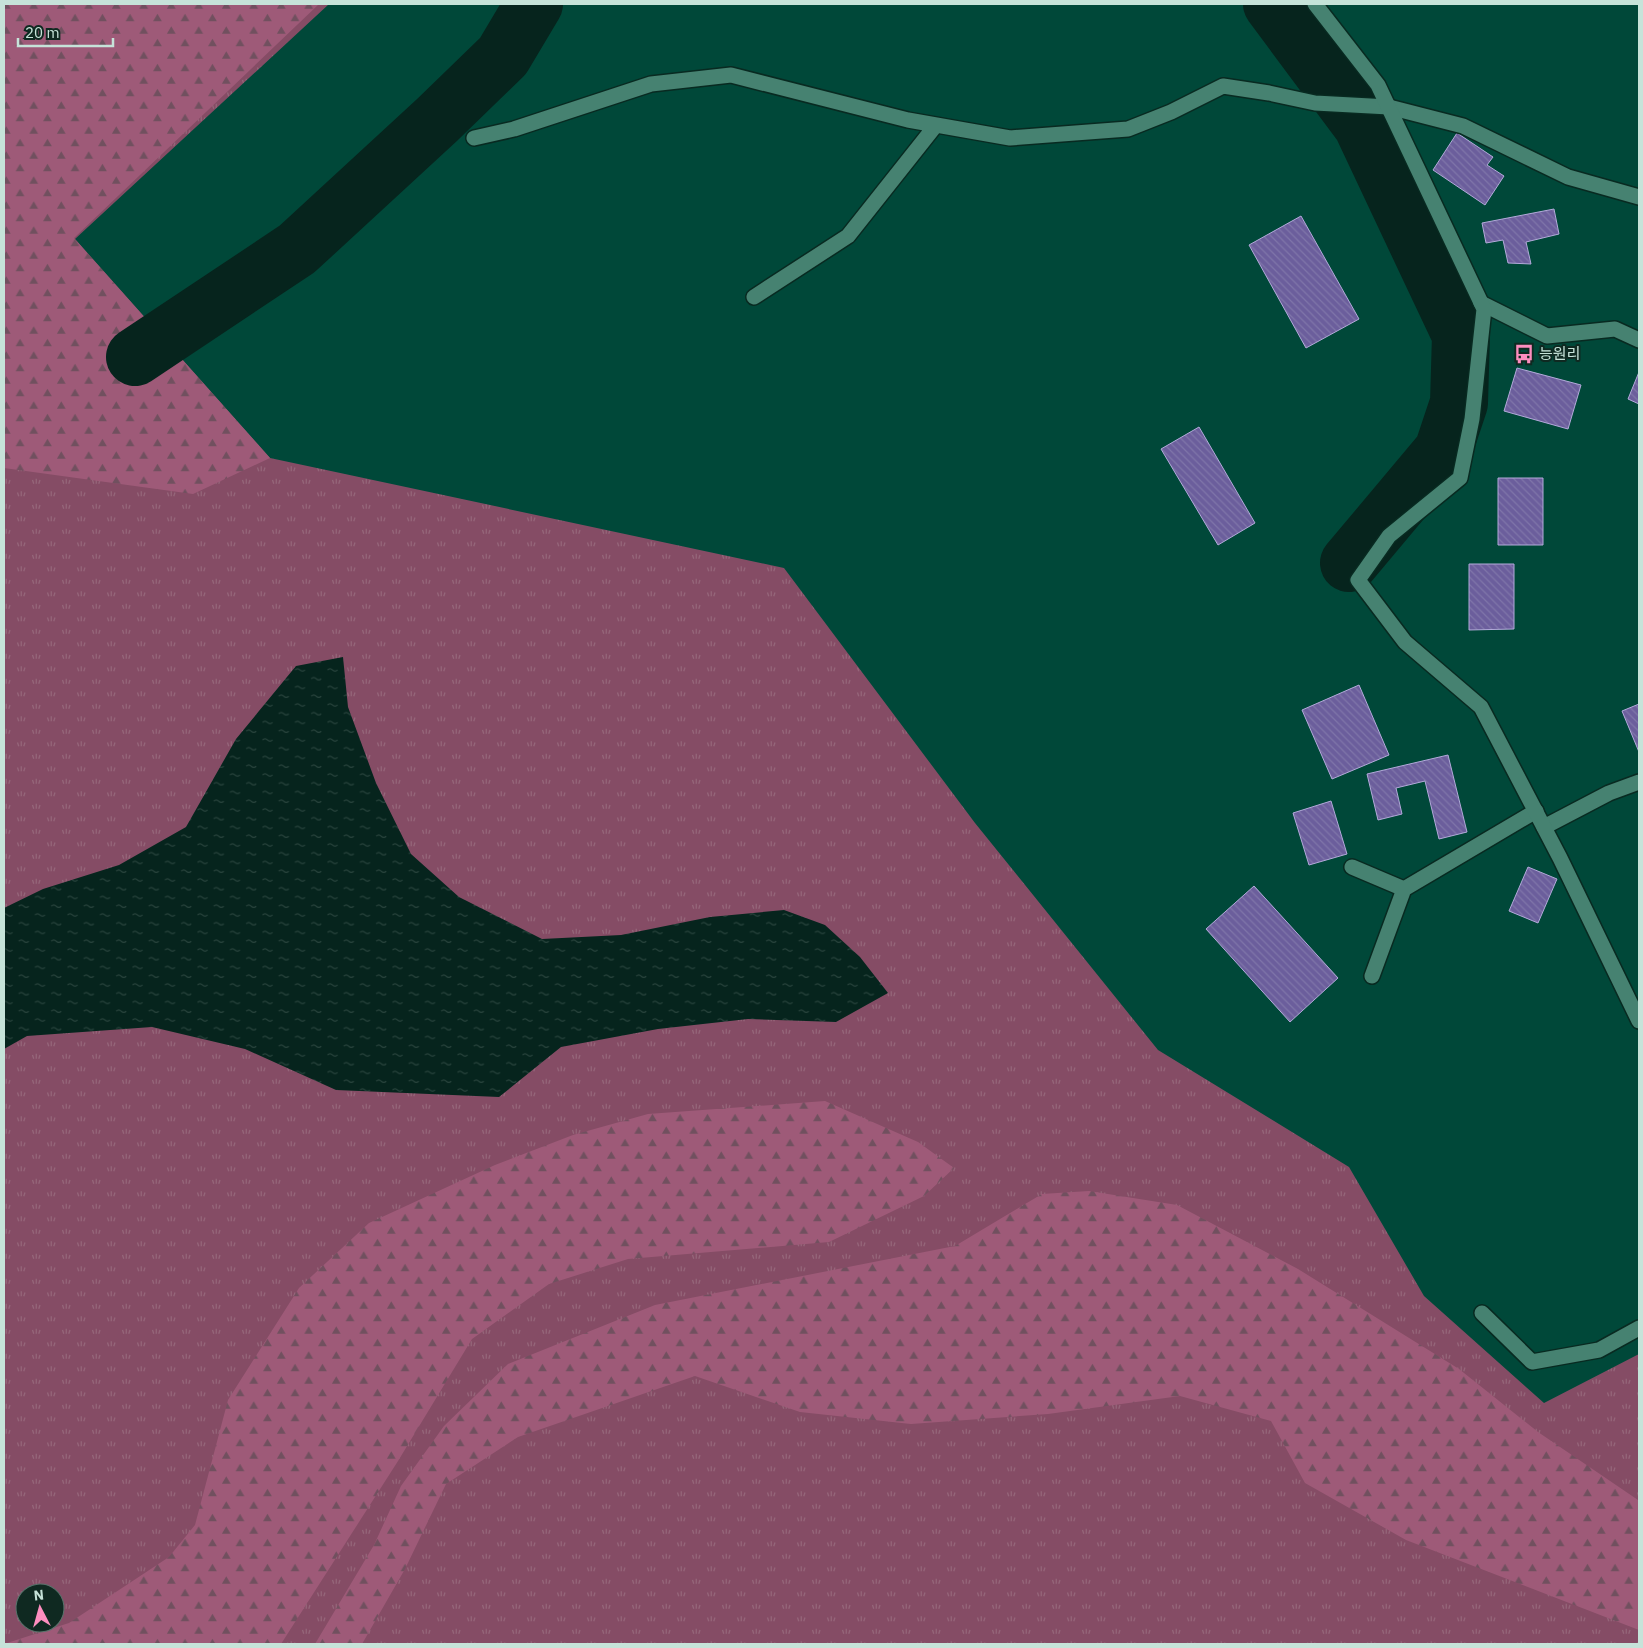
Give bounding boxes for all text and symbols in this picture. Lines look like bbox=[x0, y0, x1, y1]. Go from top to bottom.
scale bar bbox=[18, 15, 112, 47]
text: 20 m bbox=[25, 23, 60, 42]
bus stop icon: 능원리 bbox=[1513, 343, 1535, 365]
place label: 능원리 bbox=[1539, 344, 1580, 363]
north arrow bbox=[15, 1583, 65, 1633]
text: N bbox=[33, 1586, 45, 1605]

